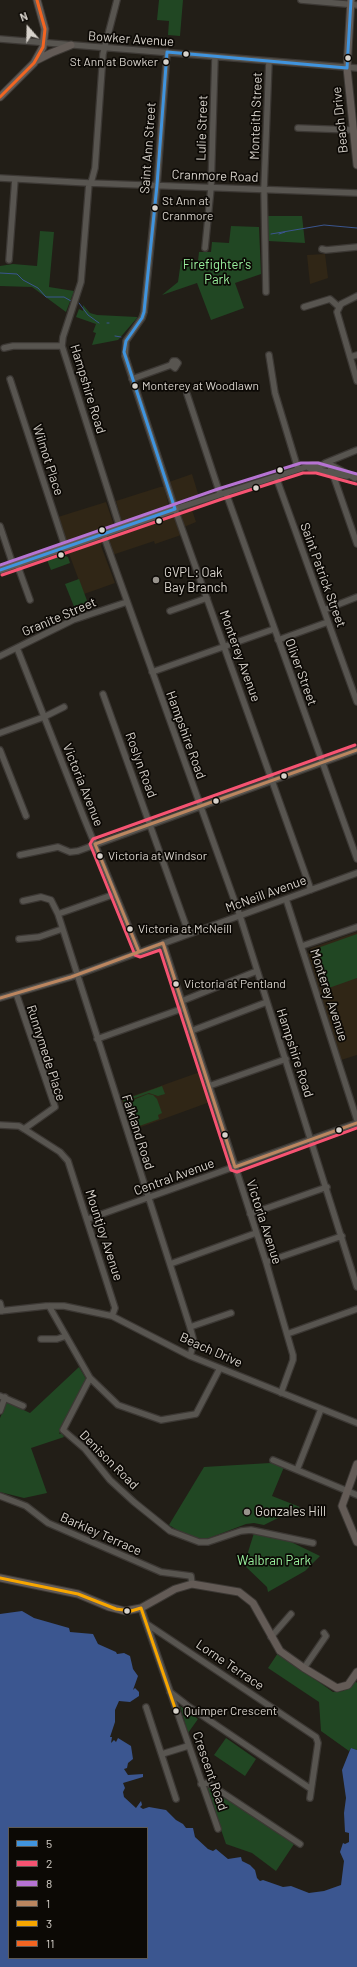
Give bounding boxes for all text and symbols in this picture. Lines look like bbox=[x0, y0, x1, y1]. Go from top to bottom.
north arrow bbox=[8, 8, 48, 48]
text: N bbox=[18, 9, 29, 24]
street label: Bowker Avenue bbox=[87, 28, 175, 50]
unlabelled marker bbox=[181, 49, 191, 59]
unlabelled marker bbox=[343, 53, 353, 63]
place label: St Ann at Bowker bbox=[70, 55, 158, 69]
marker: St Ann at Bowker bbox=[161, 57, 171, 67]
street label: Monteith Street bbox=[247, 72, 265, 160]
street label: Beach Drive bbox=[329, 86, 351, 154]
street label: Lulie Street bbox=[193, 95, 211, 161]
street label: Saint Ann Street bbox=[137, 102, 159, 194]
street label: Cranmore Road bbox=[171, 167, 259, 185]
place label: St Ann at Cranmore bbox=[162, 194, 213, 222]
marker: St Ann at Cranmore bbox=[150, 203, 160, 213]
park label: Firefighter's Park bbox=[183, 257, 251, 288]
street label: Hampshire Road bbox=[67, 342, 109, 436]
place label: Monterey at Woodlawn bbox=[142, 379, 259, 393]
marker: Monterey at Woodlawn bbox=[130, 381, 140, 391]
street label: Wilmot Place bbox=[29, 423, 67, 497]
unlabelled marker bbox=[275, 465, 285, 475]
unlabelled marker bbox=[251, 483, 261, 493]
unlabelled marker bbox=[154, 516, 164, 526]
street label: Saint Patrick Street bbox=[297, 521, 349, 629]
unlabelled marker bbox=[97, 525, 107, 535]
unlabelled marker bbox=[56, 550, 66, 560]
place label: GVPL: Oak Bay Branch bbox=[164, 565, 227, 596]
marker: GVPL: Oak Bay Branch bbox=[151, 575, 161, 585]
street label: Granite Street bbox=[20, 594, 98, 640]
street label: Monterey Avenue bbox=[216, 608, 264, 704]
street label: Oliver Street bbox=[282, 636, 320, 708]
street label: Hampshire Road bbox=[163, 689, 209, 781]
street label: Roslyn Road bbox=[122, 730, 160, 800]
street label: Victoria Avenue bbox=[59, 741, 107, 829]
unlabelled marker bbox=[279, 771, 289, 781]
unlabelled marker bbox=[211, 796, 221, 806]
place label: Victoria at Windsor bbox=[108, 849, 207, 863]
marker: Victoria at Windsor bbox=[95, 851, 105, 861]
street label: McNeill Avenue bbox=[223, 872, 309, 916]
place label: Victoria at McNeill bbox=[138, 922, 232, 936]
marker: Victoria at McNeill bbox=[125, 924, 135, 934]
street label: Monterey Avenue bbox=[307, 947, 351, 1043]
place label: Victoria at Pentland bbox=[184, 977, 286, 991]
marker: Victoria at Pentland bbox=[171, 979, 181, 989]
street label: Runnymede Place bbox=[23, 1003, 69, 1103]
street label: Hampshire Road bbox=[273, 1007, 317, 1099]
street label: Falkland Road bbox=[119, 1092, 157, 1172]
unlabelled marker bbox=[334, 1125, 344, 1135]
unlabelled marker bbox=[220, 1130, 230, 1140]
street label: Central Avenue bbox=[131, 1155, 217, 1199]
street label: Victoria Avenue bbox=[243, 1178, 285, 1266]
street label: Mountjoy Avenue bbox=[82, 1187, 126, 1283]
street label: Beach Drive bbox=[177, 1329, 245, 1371]
street label: Denison Road bbox=[76, 1427, 142, 1493]
place label: Gonzales Hill bbox=[255, 1504, 326, 1520]
marker: Gonzales Hill bbox=[242, 1507, 252, 1517]
street label: Barkley Terrace bbox=[58, 1509, 144, 1559]
park label: Walbran Park bbox=[237, 1553, 311, 1569]
unlabelled marker bbox=[122, 1606, 132, 1616]
street label: Lorne Terrace bbox=[193, 1637, 267, 1693]
place label: Quimper Crescent bbox=[184, 1704, 277, 1718]
marker: Quimper Crescent bbox=[171, 1706, 181, 1716]
street label: Crescent Road bbox=[189, 1730, 231, 1812]
legend bbox=[8, 1827, 148, 1959]
text: 5 bbox=[46, 1836, 52, 1850]
text: 2 bbox=[46, 1856, 52, 1870]
text: 8 bbox=[46, 1876, 52, 1890]
text: 1 bbox=[46, 1896, 50, 1910]
text: 3 bbox=[46, 1916, 52, 1930]
text: 11 bbox=[46, 1936, 54, 1950]

